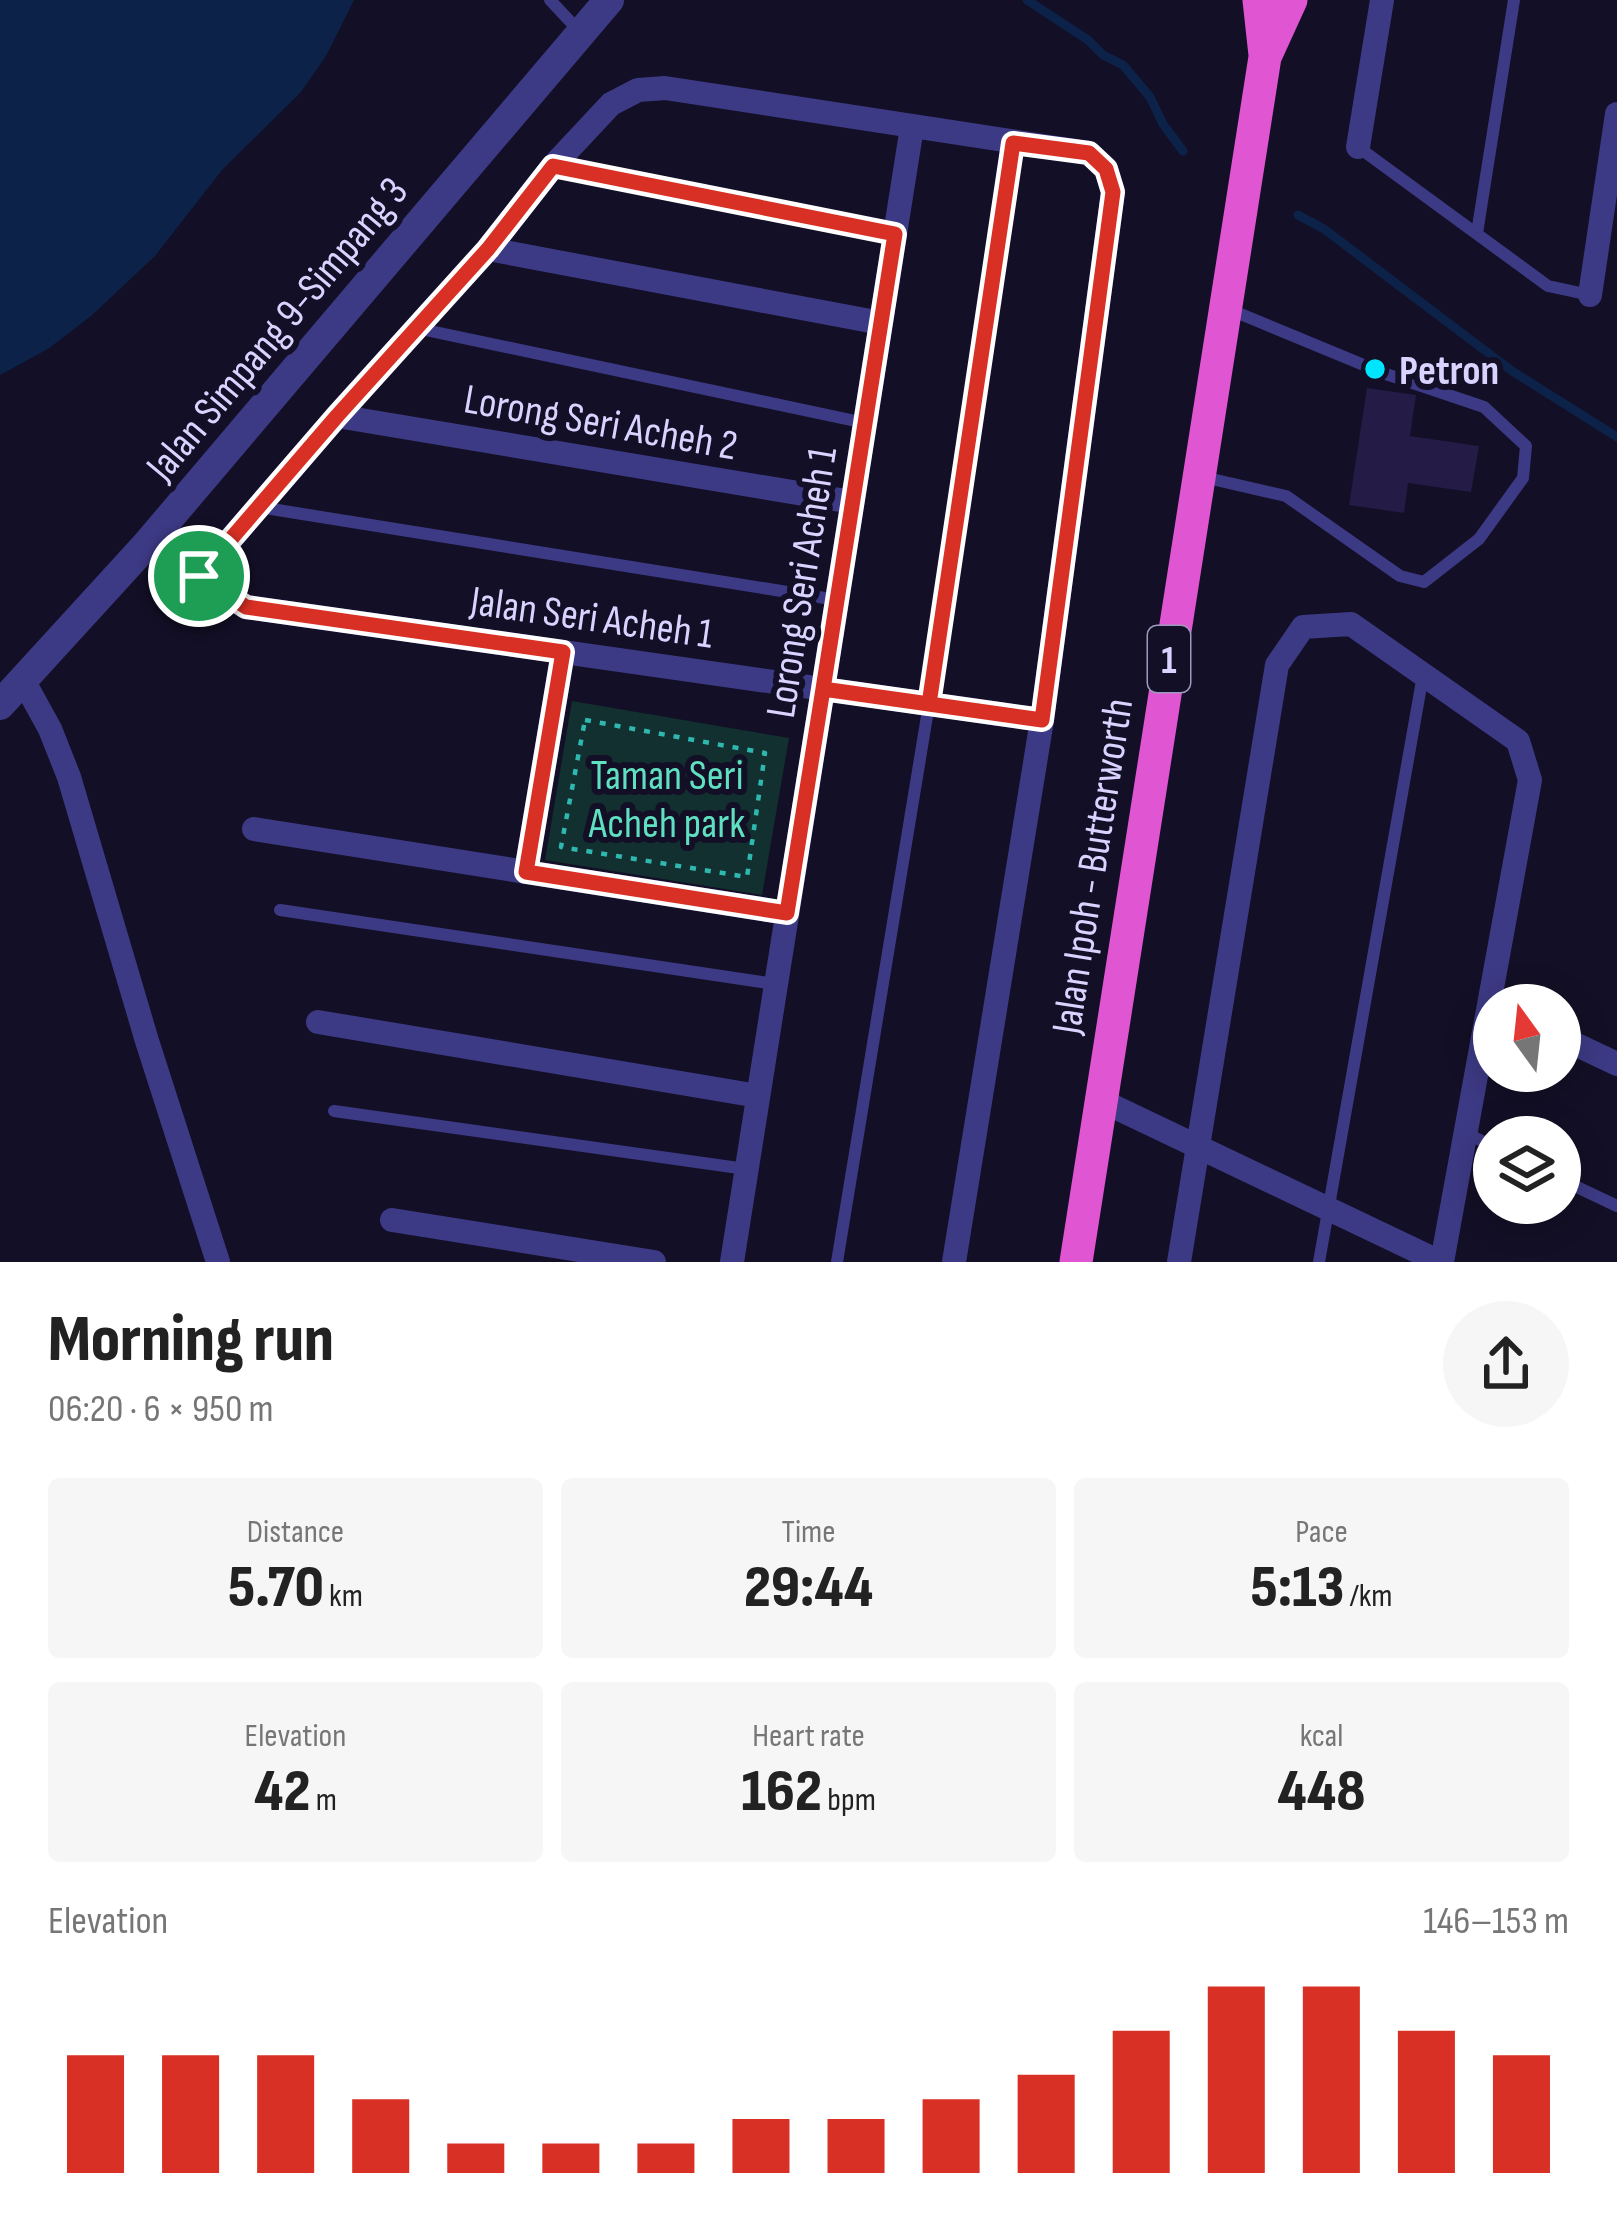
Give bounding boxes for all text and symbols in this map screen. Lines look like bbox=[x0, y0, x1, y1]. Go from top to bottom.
street label: Jalan Simpang 9-Simpang 3 bbox=[136, 168, 420, 492]
place label: Petron bbox=[1399, 346, 1499, 397]
marker: Petron bbox=[1362, 356, 1388, 382]
street label: Lorong Seri Acheh 2 bbox=[460, 374, 741, 473]
street label: Lorong Seri Acheh 1 bbox=[756, 443, 849, 722]
pin bbox=[148, 525, 250, 627]
icon: arrive bbox=[166, 543, 232, 609]
street label: Jalan Seri Acheh 1 bbox=[466, 576, 717, 661]
road number: 1 bbox=[1148, 626, 1190, 692]
street label: Jalan Ipoh - Butterworth bbox=[1042, 695, 1145, 1039]
park label: Taman Seri Acheh park bbox=[588, 751, 745, 850]
north arrow bbox=[1473, 984, 1581, 1092]
map controls bbox=[1473, 984, 1581, 1224]
button: layers bbox=[1473, 1116, 1581, 1224]
text: Morning run bbox=[48, 1301, 334, 1380]
button: share bbox=[1443, 1301, 1569, 1427]
text: 06:20 · 6 × 950 m bbox=[48, 1386, 274, 1433]
text: Distance bbox=[247, 1512, 344, 1552]
text: Time bbox=[782, 1512, 836, 1552]
text: Pace bbox=[1295, 1512, 1348, 1552]
text: 5.70 bbox=[228, 1552, 324, 1624]
text: 29:44 bbox=[744, 1552, 873, 1624]
text: 5:13 bbox=[1250, 1552, 1344, 1624]
text: km bbox=[324, 1576, 363, 1616]
text: /km bbox=[1344, 1576, 1393, 1616]
text: Elevation bbox=[245, 1716, 346, 1756]
text: Heart rate bbox=[752, 1716, 865, 1756]
text: kcal bbox=[1300, 1716, 1343, 1756]
text: 42 bbox=[254, 1756, 310, 1828]
text: 162 bbox=[741, 1756, 822, 1828]
text: 448 bbox=[1277, 1756, 1366, 1828]
text: m bbox=[310, 1780, 337, 1820]
text: bpm bbox=[822, 1780, 876, 1820]
text: Elevation bbox=[48, 1898, 168, 1945]
text: 146–153 m bbox=[1423, 1898, 1569, 1945]

